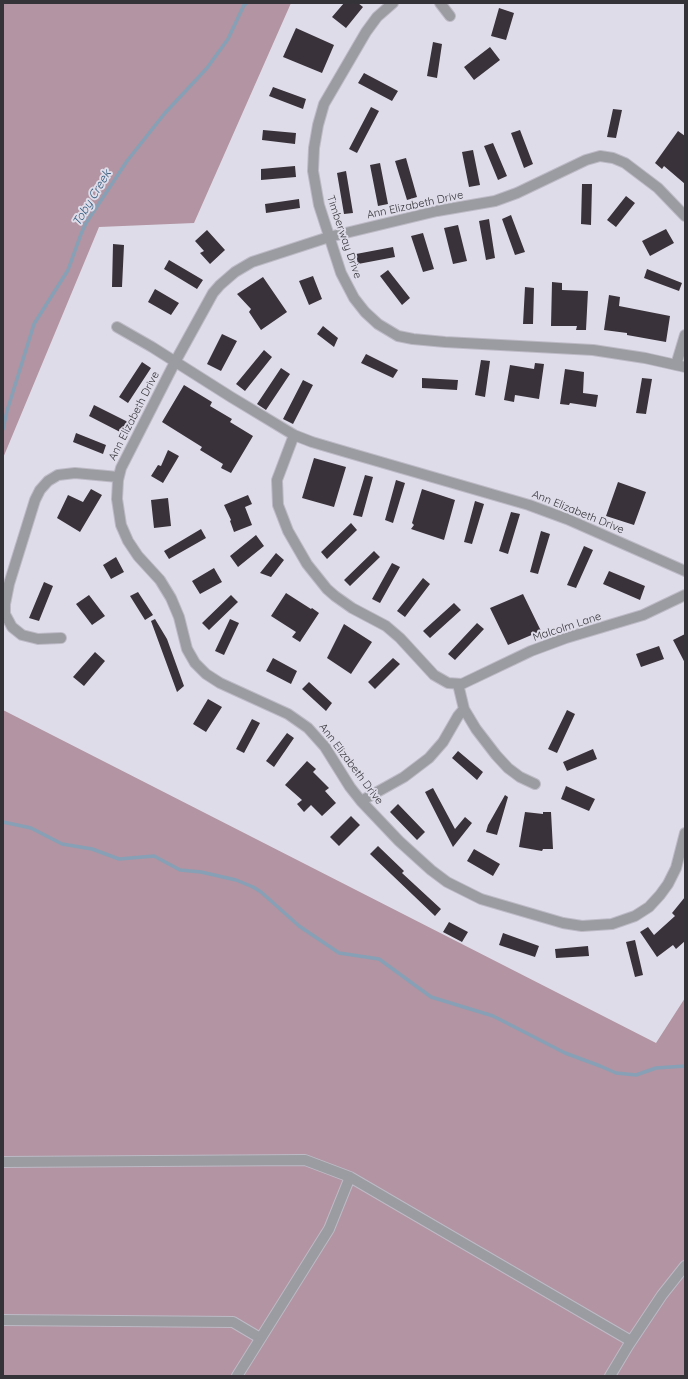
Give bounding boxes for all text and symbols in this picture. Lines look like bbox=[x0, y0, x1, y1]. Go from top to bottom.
water label: Toby Creek bbox=[70, 167, 114, 229]
street label: Ann Elizabeth Drive bbox=[366, 188, 464, 222]
street label: Timberway Drive bbox=[324, 194, 364, 280]
street label: Ann Elizabeth Drive bbox=[106, 369, 162, 463]
street label: Ann Elizabeth Drive bbox=[530, 487, 626, 537]
street label: Malcolm Lane bbox=[531, 610, 603, 644]
street label: Ann Elizabeth Drive bbox=[316, 721, 386, 807]

